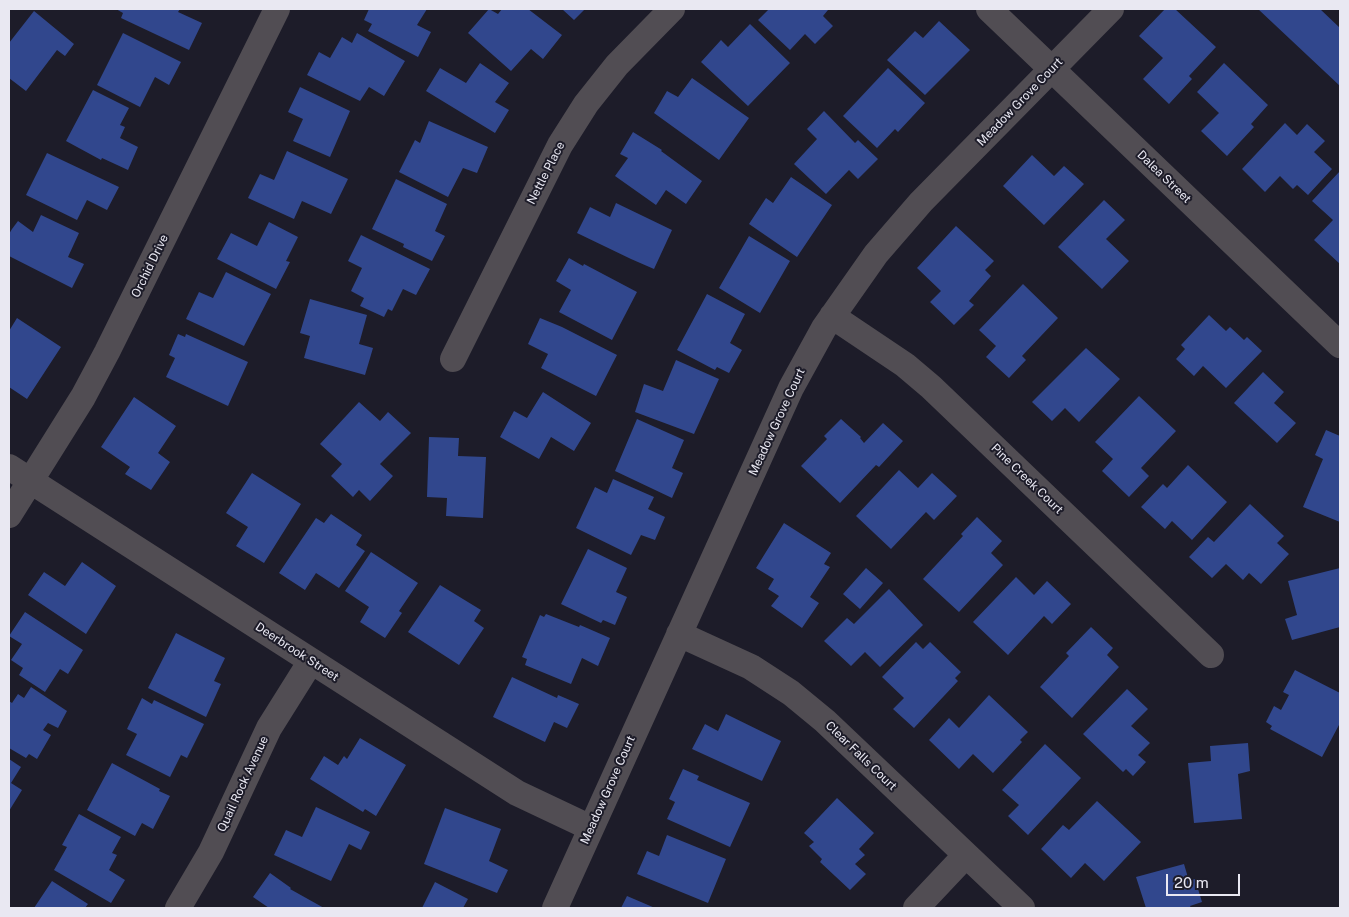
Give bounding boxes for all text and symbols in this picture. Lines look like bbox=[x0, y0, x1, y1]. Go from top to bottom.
street label: Meadow Grove Court bbox=[974, 55, 1066, 149]
street label: Nettle Place bbox=[524, 139, 568, 207]
street label: Dalea Street bbox=[1134, 148, 1194, 206]
street label: Orchid Drive bbox=[129, 232, 171, 300]
street label: Meadow Grove Court bbox=[746, 366, 808, 478]
street label: Pine Creek Court bbox=[988, 441, 1066, 517]
street label: Deerbrook Street bbox=[253, 620, 341, 684]
street label: Clear Falls Court bbox=[822, 718, 900, 794]
street label: Quail Rock Avenue bbox=[214, 734, 272, 834]
street label: Meadow Grove Court bbox=[578, 734, 638, 846]
scale bar bbox=[1169, 864, 1243, 896]
text: 20 m bbox=[1174, 874, 1209, 891]

